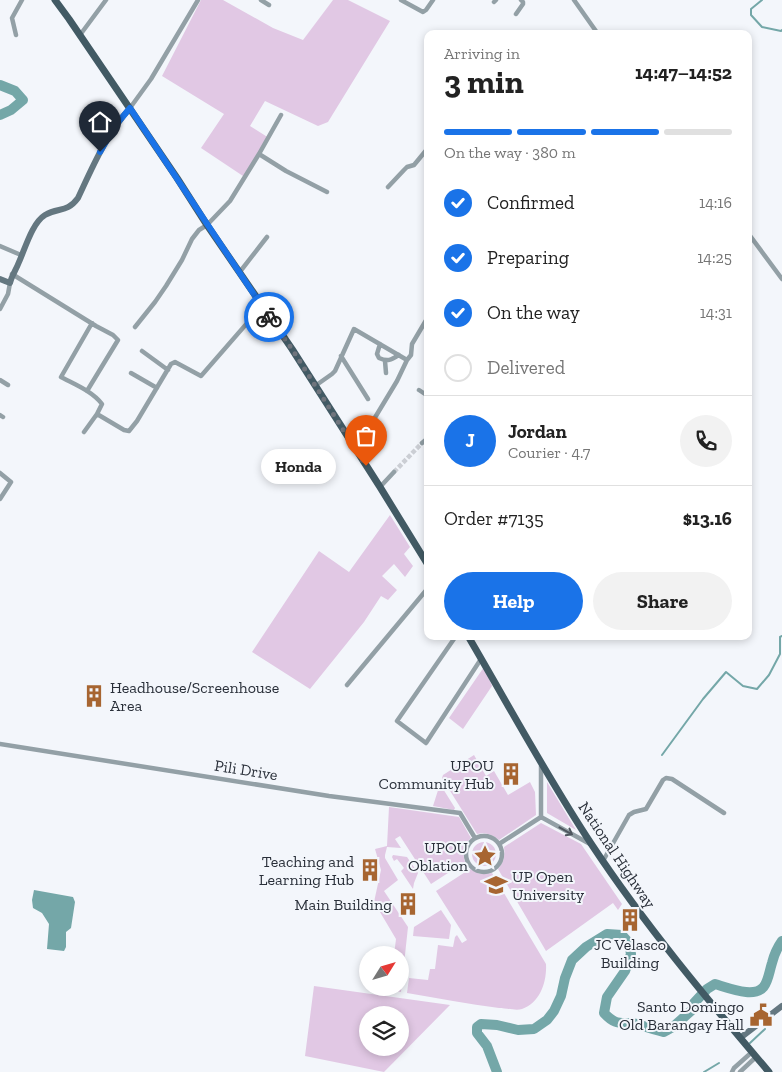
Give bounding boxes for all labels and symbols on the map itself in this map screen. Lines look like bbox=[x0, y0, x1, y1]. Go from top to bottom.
pin bbox=[79, 101, 121, 152]
courier bbox=[244, 292, 294, 342]
pin bbox=[345, 415, 387, 466]
callout: Honda bbox=[261, 448, 336, 484]
place label: Headhouse/Screenhouse Area bbox=[110, 678, 279, 715]
building icon: Headhouse/Screenhouse Area bbox=[81, 683, 107, 709]
street label: Pili Drive bbox=[213, 756, 279, 784]
place label: UPOU Community Hub bbox=[379, 756, 494, 793]
building icon: UPOU Community Hub bbox=[498, 761, 524, 787]
street label: National Highway bbox=[574, 798, 660, 913]
one-way arrow bbox=[559, 826, 574, 836]
place label: UPOU Oblation bbox=[408, 838, 469, 875]
place icon: UPOU Oblation bbox=[472, 843, 498, 869]
place label: Teaching and Learning Hub bbox=[259, 852, 354, 889]
building icon: Teaching and Learning Hub bbox=[357, 857, 383, 883]
place label: UP Open University bbox=[512, 867, 585, 904]
school or university icon: UP Open University bbox=[483, 872, 509, 898]
building icon: Main Building bbox=[395, 891, 421, 917]
place label: Main Building bbox=[294, 895, 392, 914]
building icon: JC Velasco Building bbox=[617, 907, 643, 933]
place label: JC Velasco Building bbox=[594, 935, 666, 972]
north arrow bbox=[359, 946, 409, 996]
place label: Santo Domingo Old Barangay Hall bbox=[619, 997, 744, 1034]
public building icon: Santo Domingo Old Barangay Hall bbox=[748, 1002, 774, 1028]

